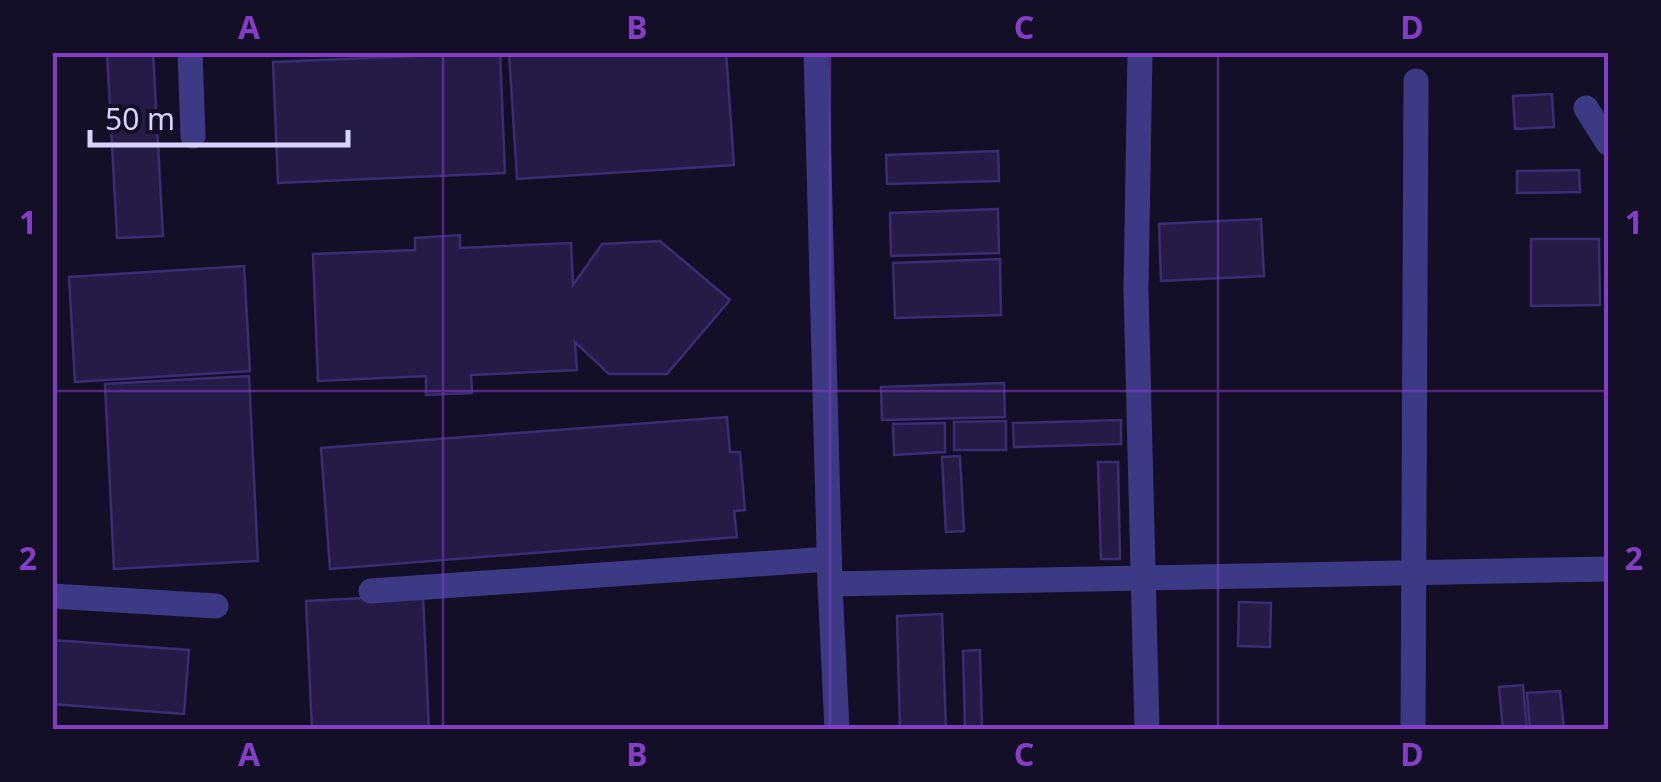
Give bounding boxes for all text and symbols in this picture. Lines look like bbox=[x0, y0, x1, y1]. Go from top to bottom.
text: A bbox=[238, 5, 261, 48]
text: B bbox=[626, 5, 648, 48]
text: C bbox=[1014, 5, 1034, 48]
text: D bbox=[1400, 5, 1424, 48]
scale bar bbox=[90, 85, 348, 147]
text: 50 m bbox=[105, 98, 175, 139]
text: 1 bbox=[19, 200, 37, 243]
text: 1 bbox=[1625, 200, 1643, 243]
text: 2 bbox=[19, 536, 37, 579]
text: 2 bbox=[1625, 536, 1643, 579]
text: A bbox=[238, 732, 261, 775]
text: B bbox=[626, 732, 648, 775]
text: C bbox=[1014, 732, 1034, 775]
text: D bbox=[1400, 732, 1424, 775]

